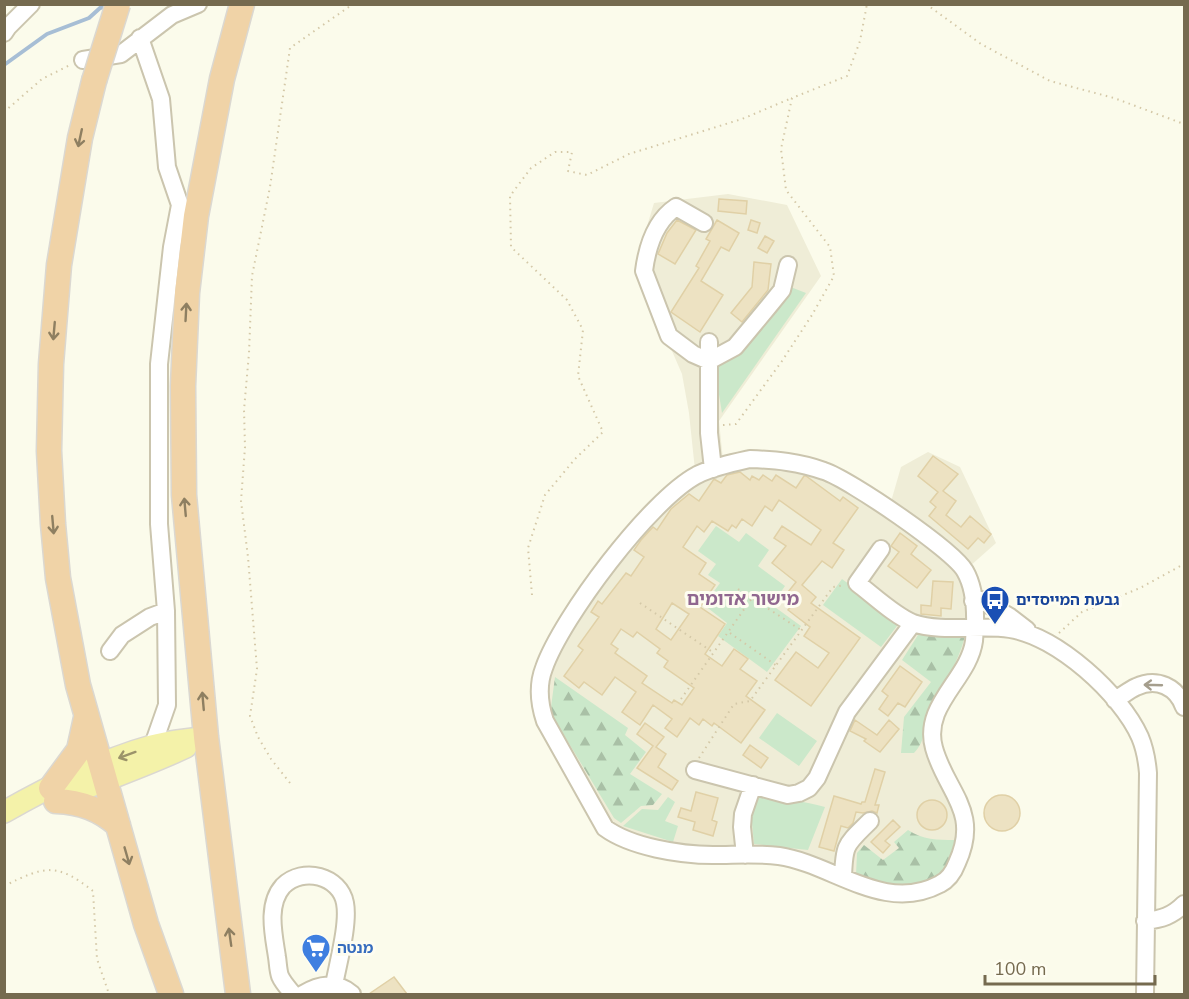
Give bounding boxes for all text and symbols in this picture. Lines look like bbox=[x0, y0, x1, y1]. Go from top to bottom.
one-way arrow bbox=[74, 128, 86, 147]
one-way arrow bbox=[181, 303, 192, 323]
one-way arrow bbox=[48, 320, 59, 340]
one-way arrow bbox=[179, 497, 190, 517]
one-way arrow bbox=[48, 515, 59, 535]
bus stop icon: גבעת המייסדים bbox=[979, 584, 1011, 626]
district label: מישור אדומים bbox=[687, 587, 800, 611]
place label: גבעת המייסדים bbox=[1016, 590, 1120, 610]
one-way arrow bbox=[1144, 680, 1163, 691]
one-way arrow bbox=[197, 692, 208, 712]
one-way arrow bbox=[118, 750, 137, 761]
one-way arrow bbox=[122, 846, 133, 865]
one-way arrow bbox=[224, 927, 235, 947]
supermarket icon: מנטה bbox=[300, 932, 332, 974]
place label: מנטה bbox=[337, 938, 374, 958]
scale bar bbox=[985, 948, 1154, 986]
text: 100 m bbox=[994, 957, 1046, 981]

